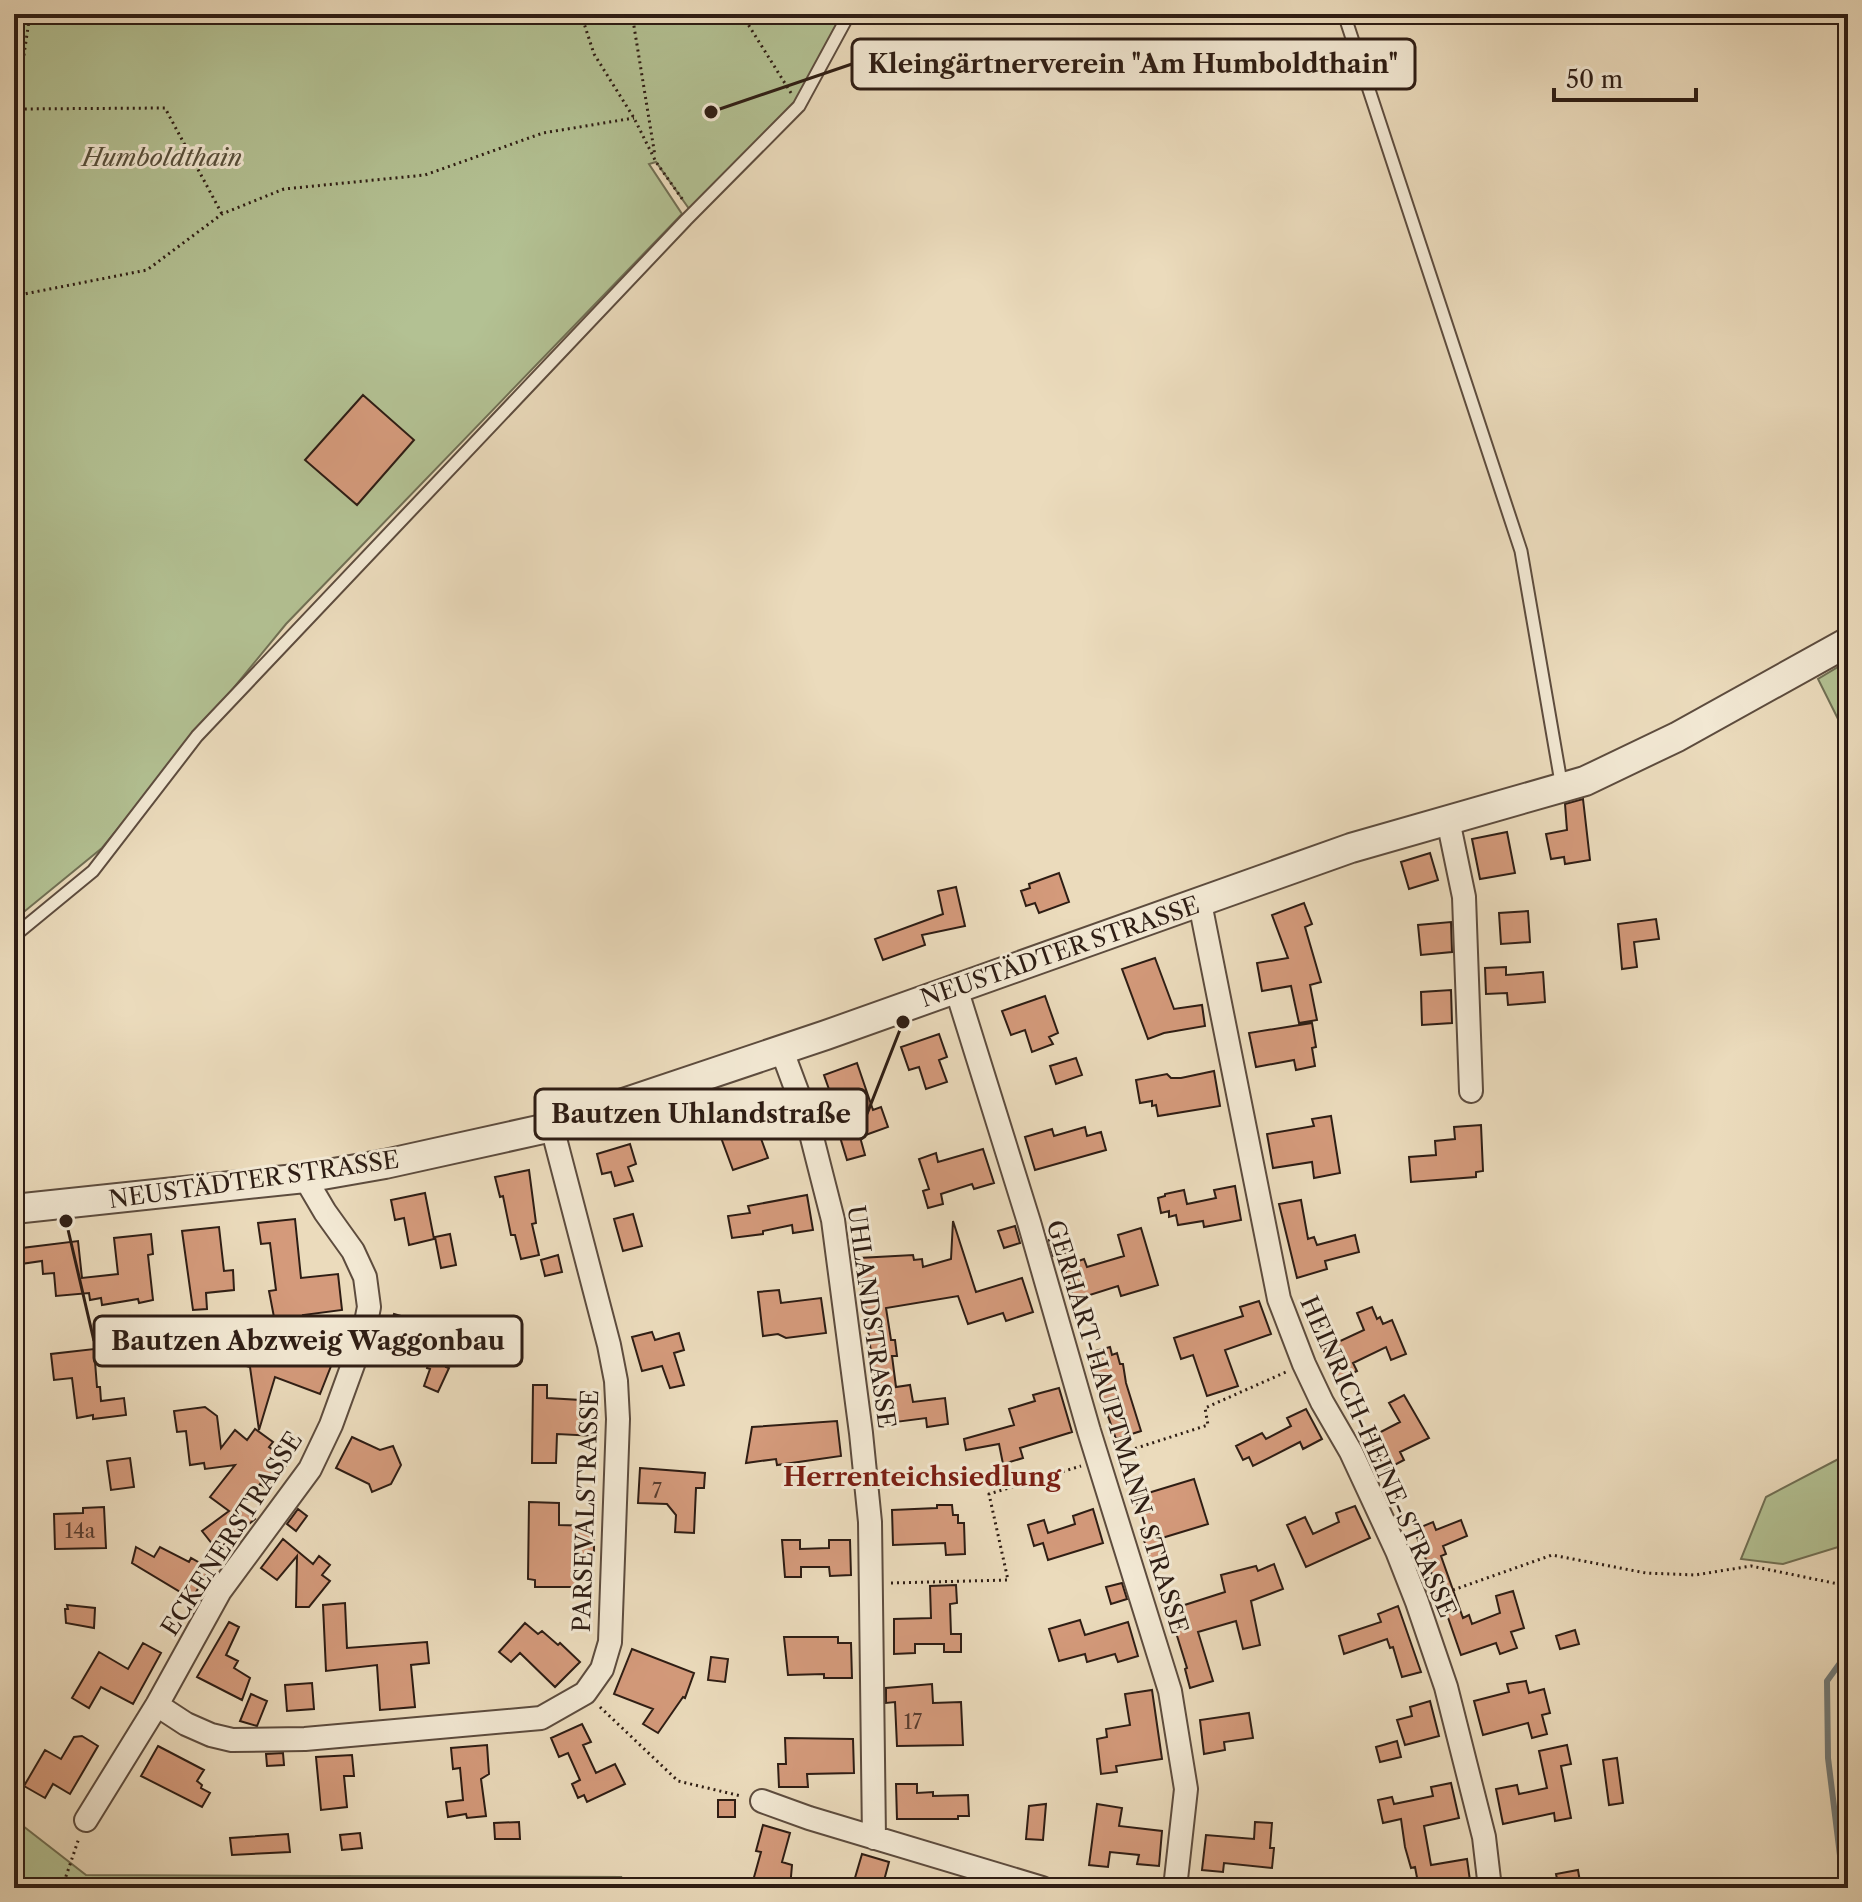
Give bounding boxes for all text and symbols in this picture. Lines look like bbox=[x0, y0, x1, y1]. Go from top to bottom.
callout: Kleingärtnerverein "Am Humboldthain" bbox=[852, 39, 1415, 89]
text: Kleingärtnerverein "Am Humboldthain" bbox=[868, 48, 1398, 80]
scale bar bbox=[1554, 52, 1696, 102]
text: 50 m bbox=[1566, 65, 1623, 94]
park label: Humboldthain bbox=[80, 143, 242, 172]
street label: NEUSTÄDTER STRASSE bbox=[917, 890, 1203, 1013]
callout: Bautzen Uhlandstraße bbox=[535, 1089, 867, 1139]
text: Bautzen Uhlandstraße bbox=[551, 1098, 851, 1130]
street label: NEUSTÄDTER STRASSE bbox=[107, 1145, 401, 1214]
street label: UHLANDSTRASSE bbox=[841, 1204, 902, 1430]
street label: GERHART-HAUPTMANN-STRASSE bbox=[1041, 1216, 1194, 1637]
street label: HEINRICH-HEINE-STRASSE bbox=[1294, 1292, 1463, 1622]
callout: Bautzen Abzweig Waggonbau bbox=[94, 1316, 522, 1366]
text: Bautzen Abzweig Waggonbau bbox=[111, 1325, 505, 1357]
street label: PARSEVALSTRASSE bbox=[567, 1389, 604, 1633]
street label: ECKENERSTRASSE bbox=[155, 1426, 308, 1641]
district label: Herrenteichsiedlung bbox=[783, 1461, 1062, 1493]
house number: 7 bbox=[652, 1479, 662, 1503]
house number: 14a bbox=[65, 1519, 96, 1543]
house number: 17 bbox=[904, 1710, 922, 1734]

